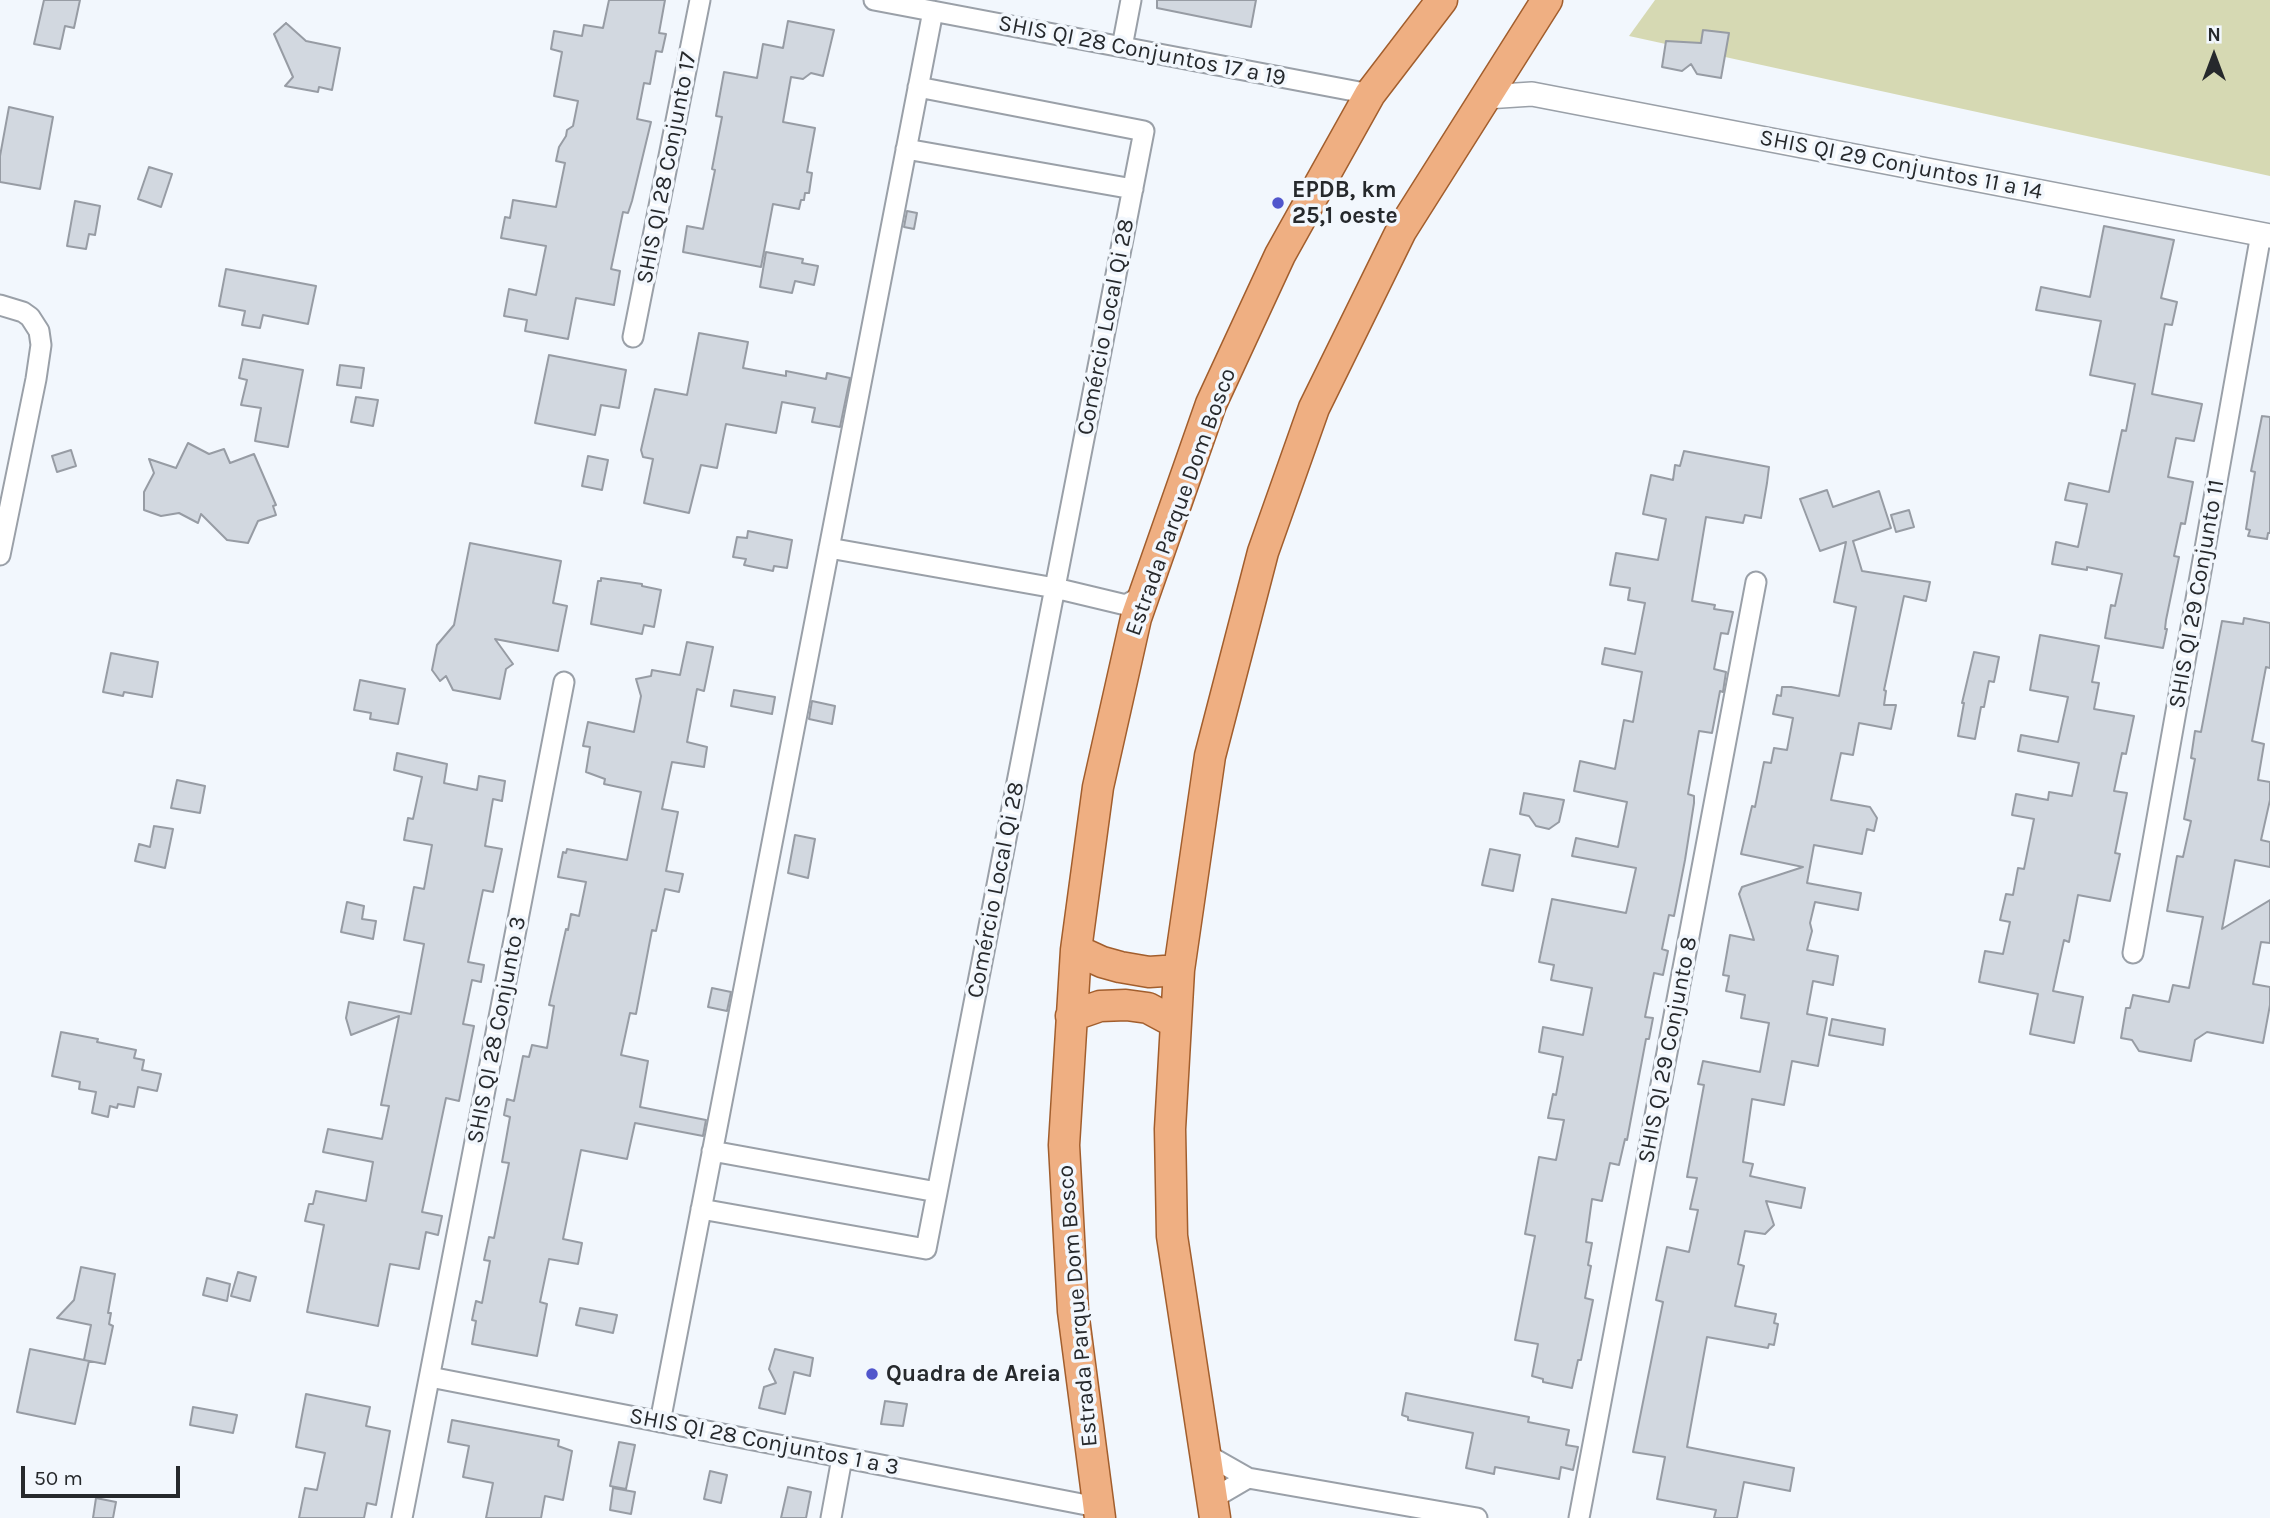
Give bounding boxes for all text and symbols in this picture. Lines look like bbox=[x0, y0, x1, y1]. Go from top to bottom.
street label: SHIS QI 28 Conjuntos 17 a 19 bbox=[996, 10, 1288, 92]
north arrow bbox=[2179, 21, 2249, 91]
text: N bbox=[2207, 24, 2221, 46]
street label: SHIS QI 28 Conjunto 17 bbox=[631, 50, 703, 286]
street label: SHIS QI 29 Conjuntos 11 a 14 bbox=[1757, 124, 2045, 206]
place label: EPDB, km 25,1 oeste bbox=[1292, 176, 1398, 230]
marker: EPDB, km 25,1 oeste bbox=[1270, 195, 1286, 211]
street label: Comércio Local Qi 28 bbox=[1072, 217, 1140, 437]
street label: Estrada Parque Dom Bosco bbox=[1120, 364, 1242, 640]
street label: SHIS QI 29 Conjunto 11 bbox=[2163, 478, 2231, 710]
street label: Comércio Local Qi 28 bbox=[962, 780, 1030, 1000]
street label: SHIS QI 28 Conjunto 3 bbox=[461, 914, 533, 1146]
street label: SHIS QI 29 Conjunto 8 bbox=[1632, 934, 1704, 1166]
street label: Estrada Parque Dom Bosco bbox=[1052, 1164, 1104, 1448]
place label: Quadra de Areia bbox=[886, 1360, 1061, 1388]
marker: Quadra de Areia bbox=[864, 1366, 880, 1382]
street label: SHIS QI 28 Conjuntos 1 a 3 bbox=[627, 1402, 901, 1482]
scale bar bbox=[24, 1452, 184, 1496]
text: 50 m bbox=[34, 1466, 83, 1490]

